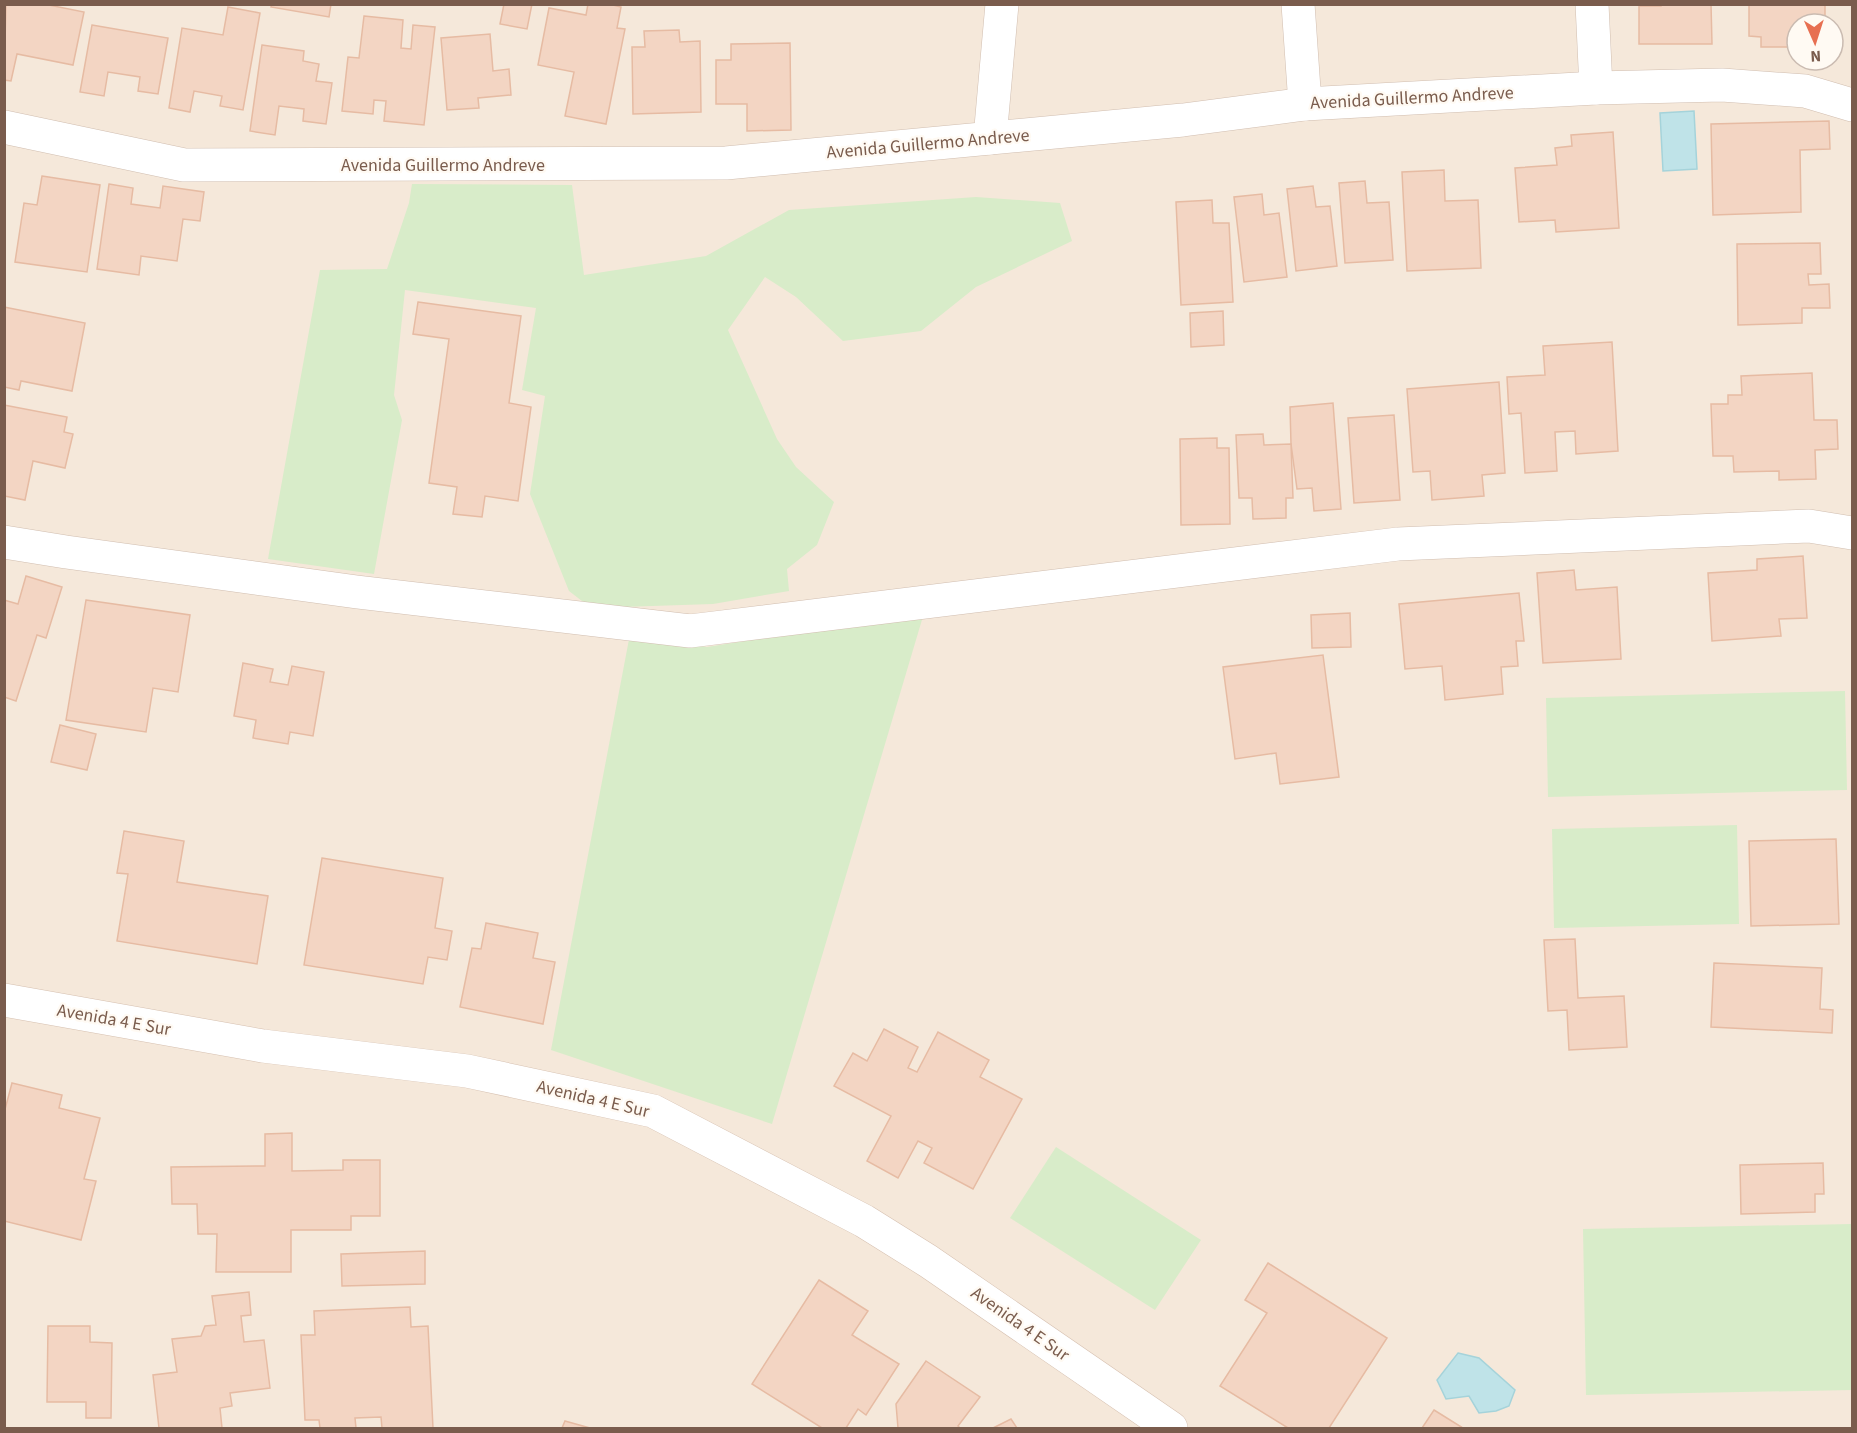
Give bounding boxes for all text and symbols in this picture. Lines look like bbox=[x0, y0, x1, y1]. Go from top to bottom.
north arrow bbox=[1785, 12, 1845, 72]
text: N bbox=[1810, 45, 1822, 67]
street label: Avenida Guillermo Andreve bbox=[1310, 80, 1514, 116]
street label: Avenida Guillermo Andreve bbox=[825, 123, 1031, 165]
street label: Avenida Guillermo Andreve bbox=[341, 153, 545, 178]
street label: Avenida 4 E Sur bbox=[55, 998, 174, 1042]
street label: Avenida 4 E Sur bbox=[534, 1074, 653, 1124]
street label: Avenida 4 E Sur bbox=[966, 1281, 1075, 1368]

